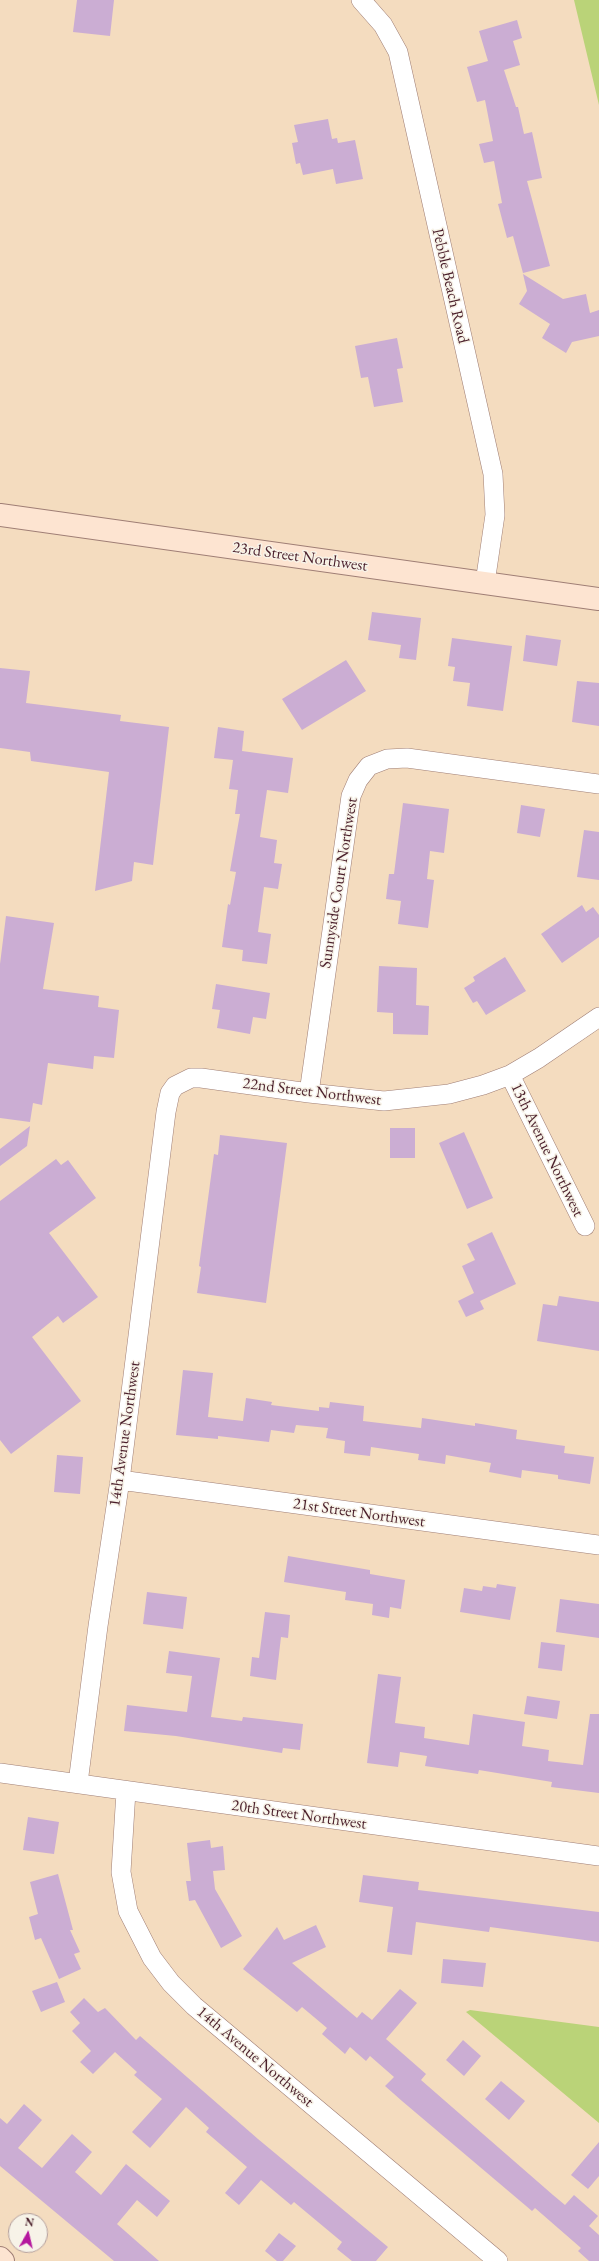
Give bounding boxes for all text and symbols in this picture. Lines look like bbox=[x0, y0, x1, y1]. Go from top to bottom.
street label: Pebble Beach Road bbox=[427, 227, 473, 345]
street label: 23rd Street Northwest bbox=[231, 538, 369, 576]
street label: Sunnyside Court Northwest bbox=[316, 796, 362, 970]
street label: 22nd Street Northwest bbox=[242, 1074, 382, 1110]
street label: 13th Avenue Northwest bbox=[506, 1080, 588, 1220]
street label: 14th Avenue Northwest bbox=[105, 1360, 145, 1508]
street label: 21st Street Northwest bbox=[292, 1494, 426, 1532]
street label: 20th Street Northwest bbox=[230, 1796, 368, 1834]
street label: 14th Avenue Northwest bbox=[193, 2002, 317, 2112]
north arrow bbox=[8, 2213, 48, 2253]
text: N bbox=[24, 2215, 35, 2230]

